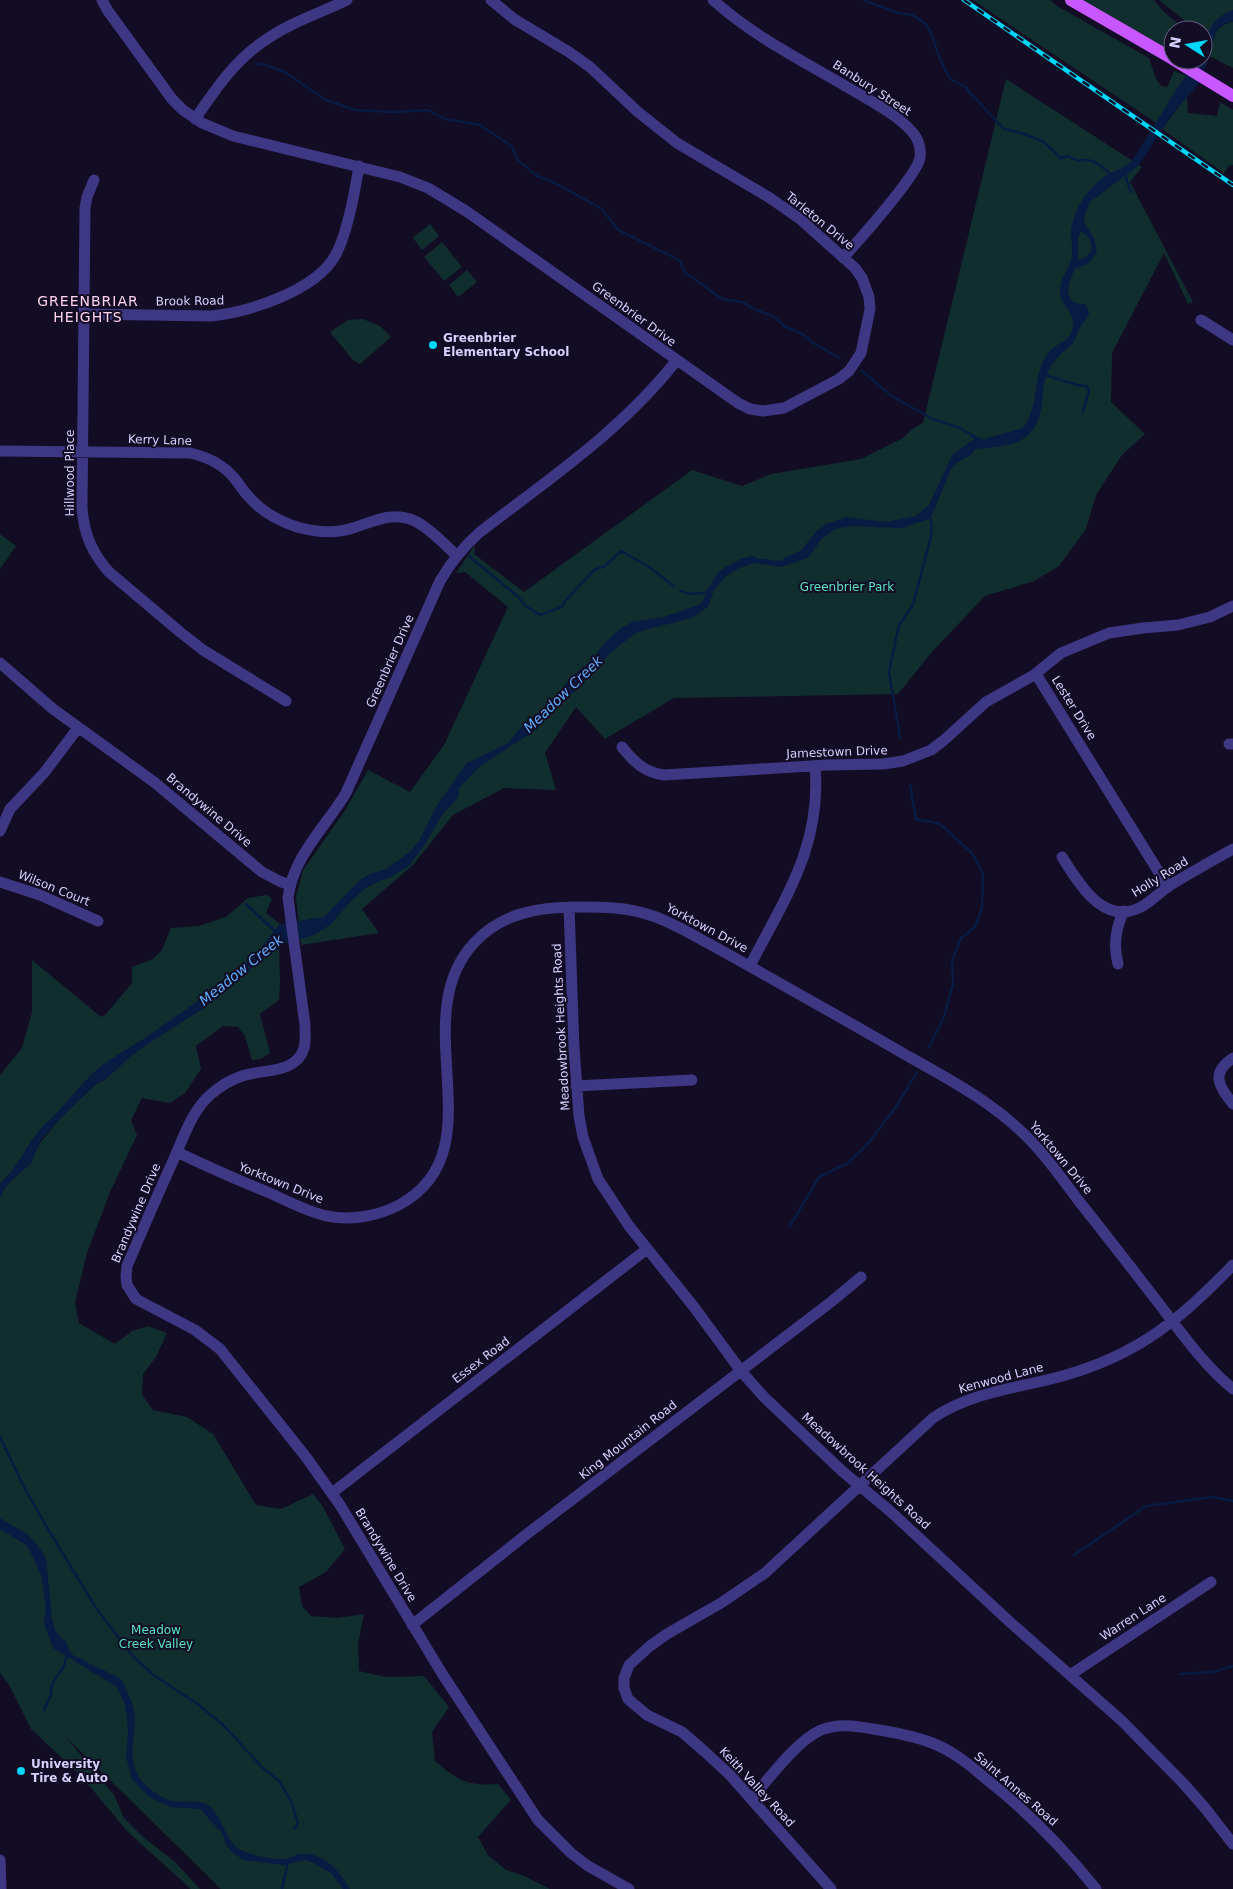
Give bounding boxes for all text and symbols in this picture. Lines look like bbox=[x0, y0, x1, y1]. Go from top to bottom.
north arrow bbox=[1163, 20, 1213, 70]
text: N bbox=[1166, 35, 1184, 50]
street label: Banbury Street bbox=[830, 57, 914, 119]
street label: Tarleton Drive bbox=[782, 189, 857, 253]
street label: Greenbrier Drive bbox=[589, 279, 679, 349]
district label: GREENBRIAR HEIGHTS bbox=[37, 293, 139, 325]
street label: Brook Road bbox=[156, 293, 224, 309]
place label: Greenbrier Elementary School bbox=[443, 331, 569, 359]
marker: Greenbrier Elementary School bbox=[427, 339, 439, 351]
street label: Hillwood Place bbox=[63, 430, 77, 516]
street label: Kerry Lane bbox=[128, 432, 192, 448]
park label: Greenbrier Park bbox=[800, 580, 894, 594]
street label: Greenbrier Drive bbox=[363, 612, 417, 710]
water label: Meadow Creek bbox=[520, 652, 606, 736]
street label: Lester Drive bbox=[1049, 673, 1099, 743]
street label: Jamestown Drive bbox=[785, 743, 888, 761]
street label: Brandywine Drive bbox=[164, 770, 254, 850]
street label: Holly Road bbox=[1129, 854, 1191, 900]
street label: Wilson Court bbox=[16, 867, 92, 909]
street label: Yorktown Drive bbox=[663, 900, 750, 955]
water label: Meadow Creek bbox=[196, 931, 287, 1009]
street label: Meadowbrook Heights Road bbox=[550, 943, 572, 1111]
street label: Yorktown Drive bbox=[1026, 1118, 1095, 1197]
street label: Yorktown Drive bbox=[236, 1159, 325, 1206]
street label: Brandywine Drive bbox=[109, 1161, 163, 1265]
street label: Essex Road bbox=[450, 1334, 512, 1386]
street label: Kenwood Lane bbox=[957, 1360, 1045, 1396]
street label: King Mountain Road bbox=[576, 1398, 680, 1482]
street label: Meadowbrook Heights Road bbox=[799, 1410, 933, 1532]
street label: Brandywine Drive bbox=[352, 1506, 420, 1604]
street label: Warren Lane bbox=[1097, 1591, 1169, 1643]
park label: Meadow Creek Valley bbox=[119, 1623, 193, 1651]
street label: Keith Valley Road bbox=[716, 1744, 798, 1830]
street label: Saint Annes Road bbox=[972, 1749, 1060, 1829]
place label: University Tire & Auto bbox=[31, 1757, 108, 1785]
marker: University Tire & Auto bbox=[15, 1765, 27, 1777]

